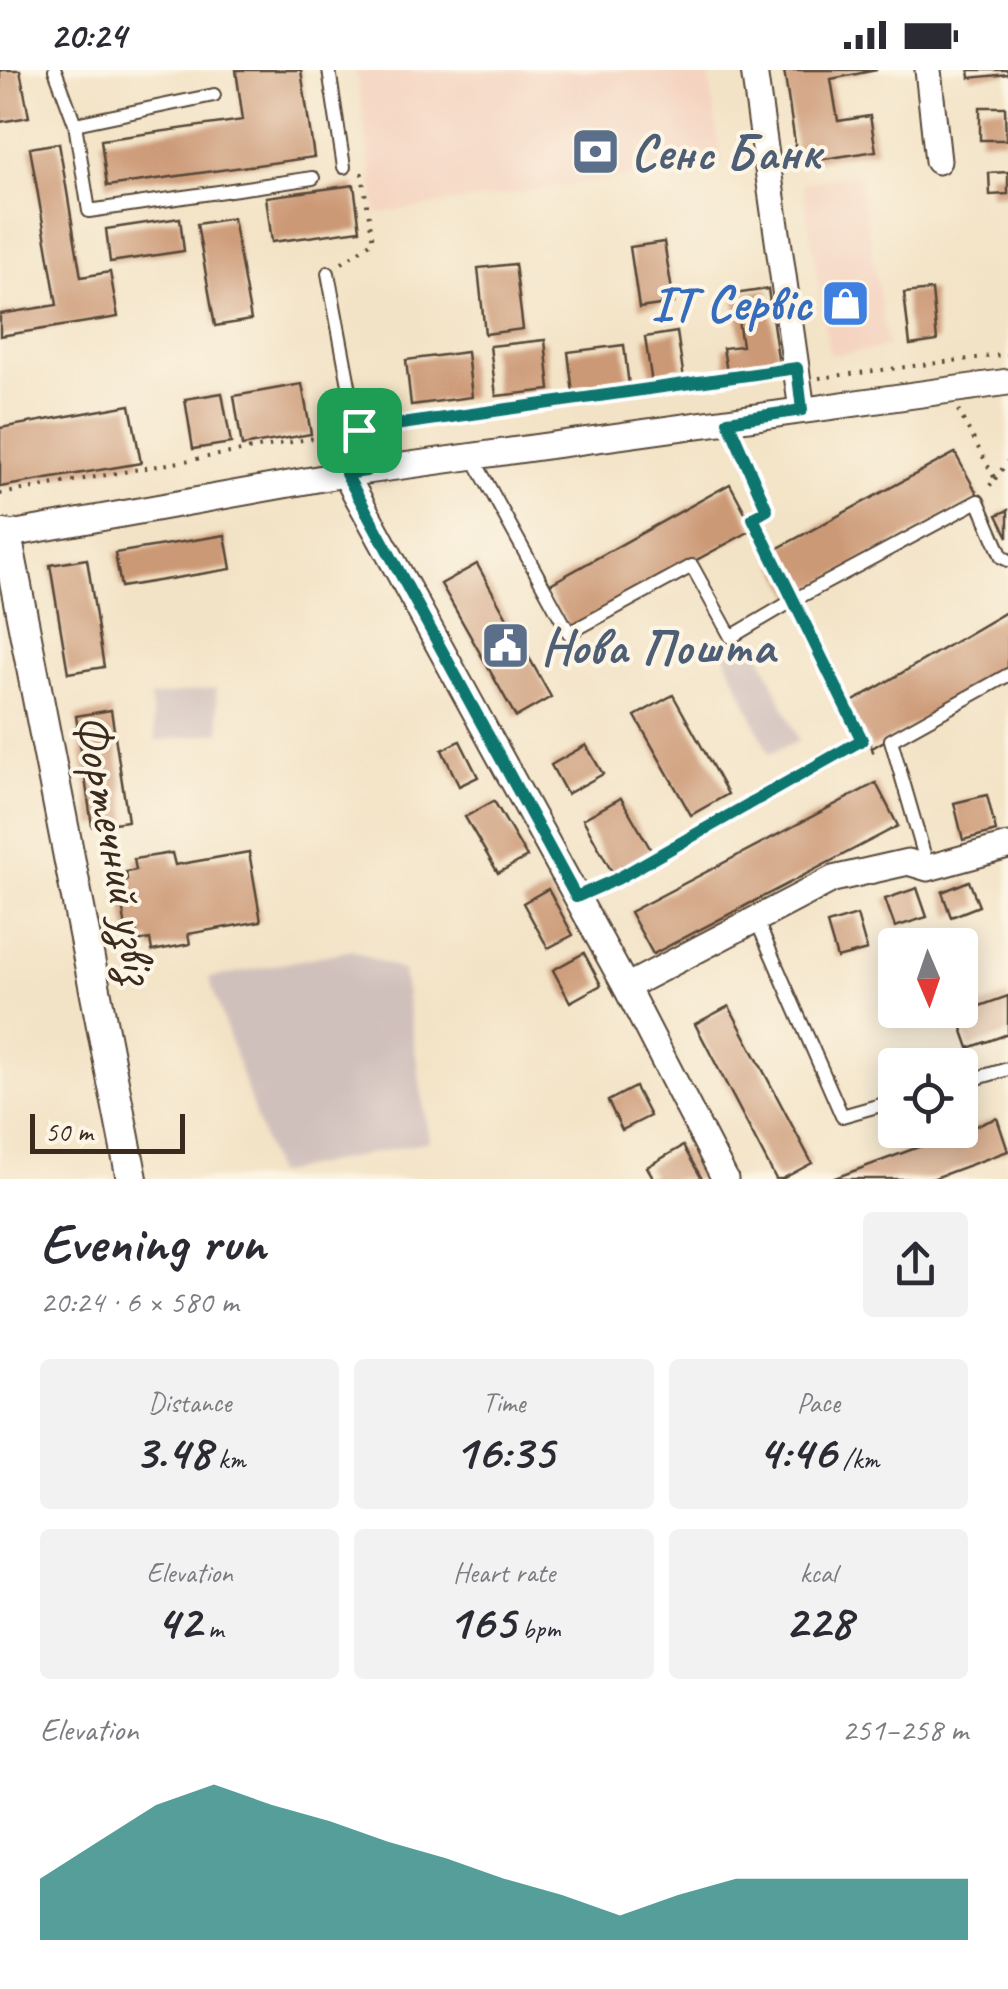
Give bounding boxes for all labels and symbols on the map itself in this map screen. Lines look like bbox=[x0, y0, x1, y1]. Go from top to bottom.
place label: Сенс Банк bbox=[631, 121, 825, 184]
bank icon: Сенс Банк bbox=[570, 126, 622, 178]
place label: IT Сервіс bbox=[651, 272, 814, 335]
shop icon: IT Сервіс bbox=[820, 277, 872, 329]
pin bbox=[317, 388, 402, 473]
place label: Нова Пошта bbox=[541, 615, 778, 678]
public building icon: Нова Пошта bbox=[480, 620, 532, 672]
street label: Фортечний узвіз bbox=[59, 709, 174, 992]
north arrow bbox=[878, 928, 978, 1028]
scale bar bbox=[30, 1109, 185, 1154]

